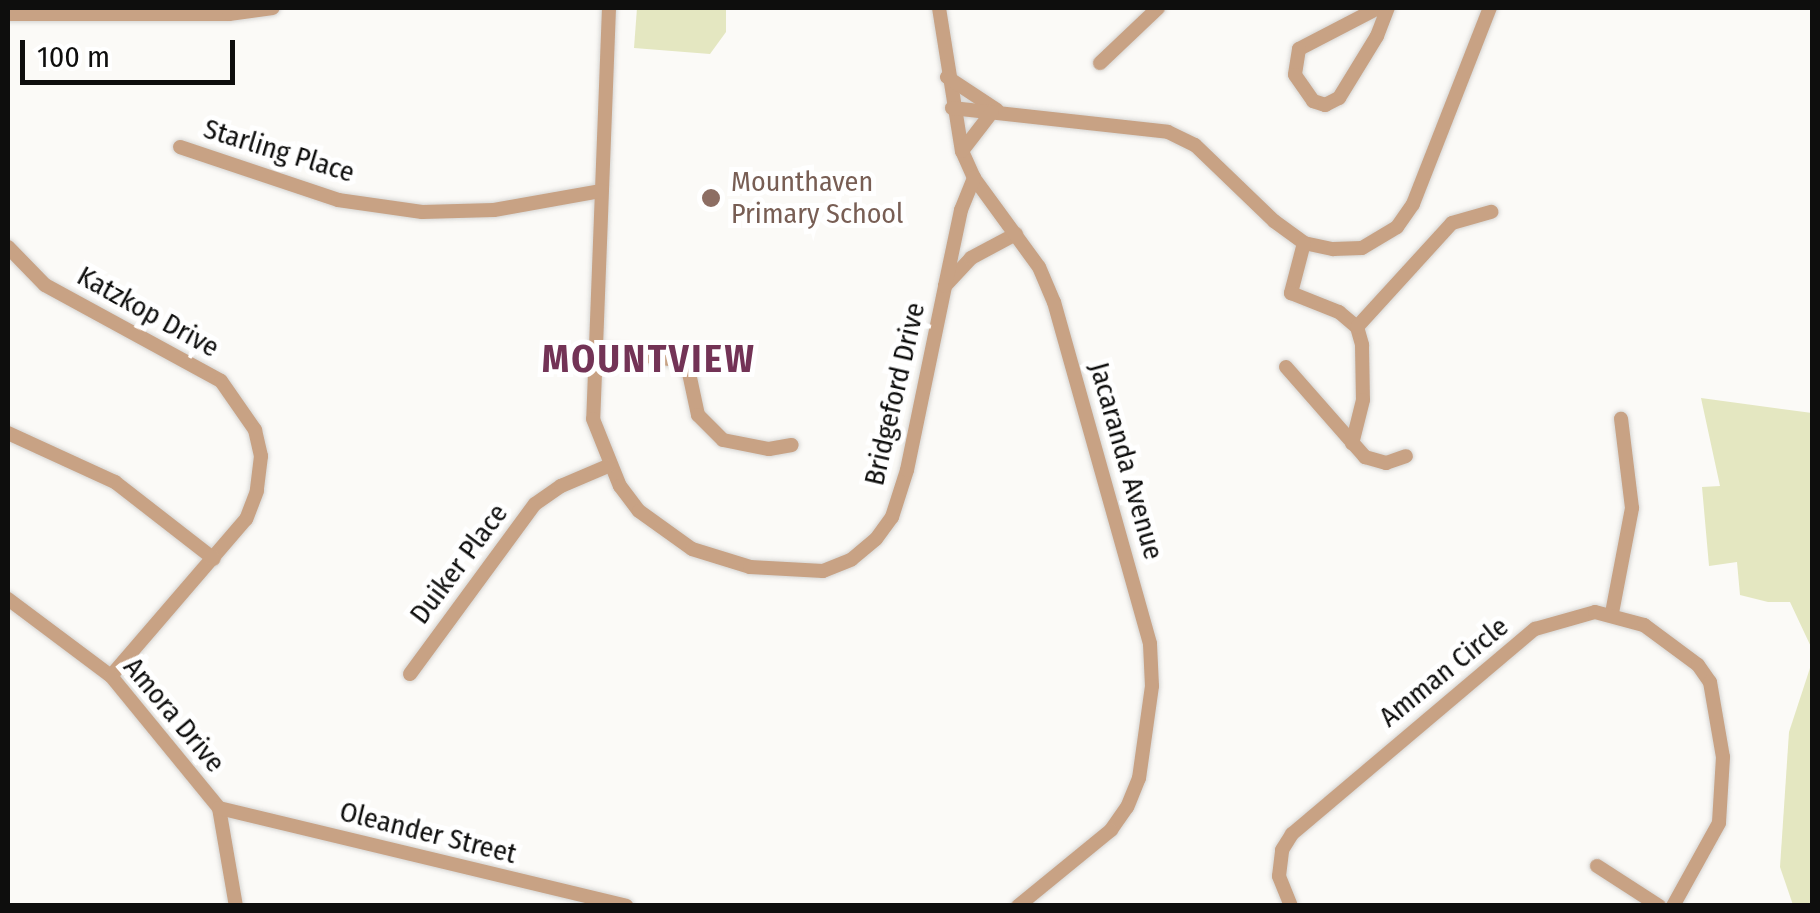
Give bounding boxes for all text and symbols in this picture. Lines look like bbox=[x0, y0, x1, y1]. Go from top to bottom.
scale bar bbox=[25, 20, 240, 82]
text: 100 m bbox=[37, 39, 110, 75]
street label: Starling Place bbox=[200, 112, 358, 190]
place label: Mounthaven Primary School bbox=[731, 165, 903, 231]
marker: Mounthaven Primary School bbox=[700, 187, 722, 209]
street label: Katzkop Drive bbox=[71, 259, 225, 365]
street label: Bridgeford Drive bbox=[858, 299, 932, 489]
district label: MOUNTVIEW bbox=[542, 337, 756, 383]
street label: Jacaranda Avenue bbox=[1082, 359, 1170, 563]
street label: Duiker Place bbox=[403, 497, 515, 631]
street label: Amman Circle bbox=[1373, 610, 1515, 734]
street label: Amora Drive bbox=[116, 651, 232, 779]
street label: Oleander Street bbox=[336, 795, 520, 871]

